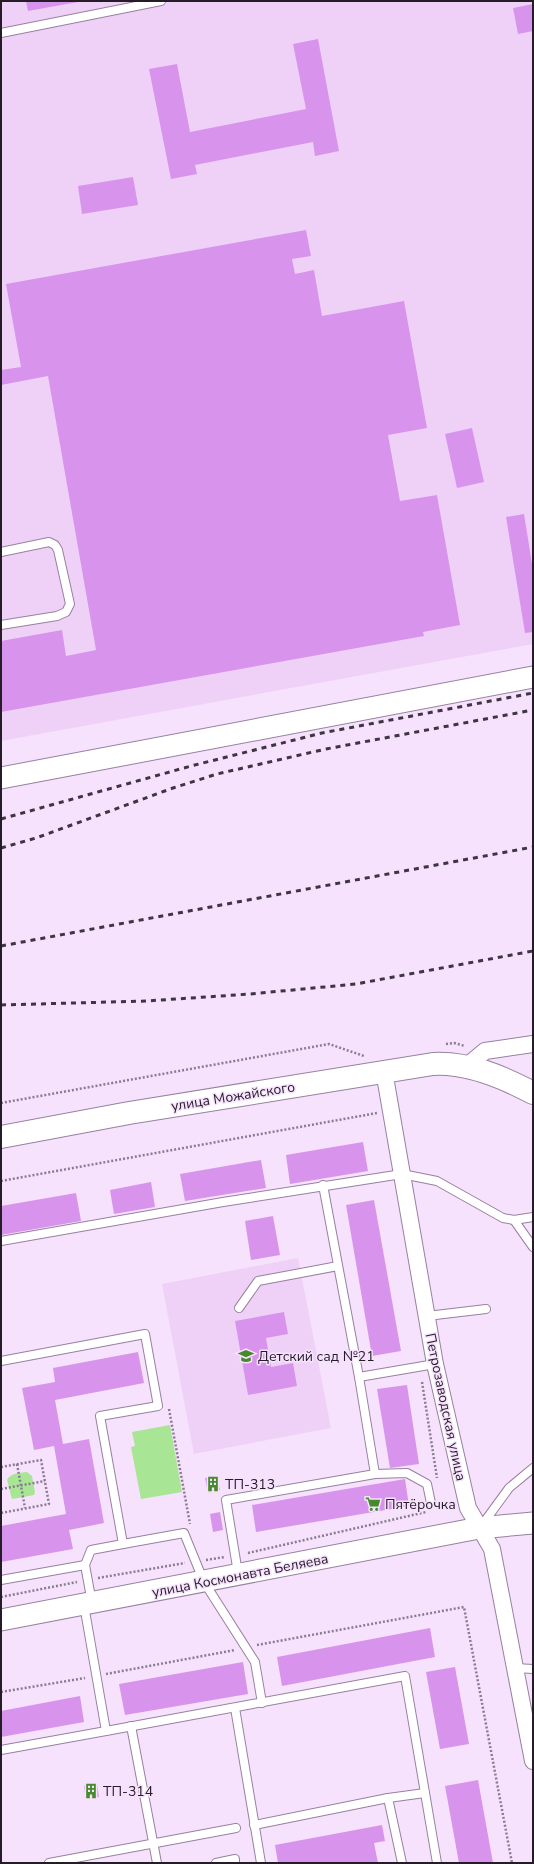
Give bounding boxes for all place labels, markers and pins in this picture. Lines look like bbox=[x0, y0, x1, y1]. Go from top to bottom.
school or university icon: Детский сад №21 bbox=[237, 1347, 255, 1365]
place label: Детский сад №21 bbox=[258, 1347, 375, 1366]
building icon: ТП-313 bbox=[204, 1475, 222, 1493]
place label: ТП-313 bbox=[225, 1475, 275, 1494]
supermarket icon: Пятёрочка bbox=[364, 1495, 382, 1513]
place label: Пятёрочка bbox=[385, 1495, 456, 1514]
building icon: ТП-314 bbox=[82, 1782, 100, 1800]
place label: ТП-314 bbox=[103, 1782, 153, 1801]

